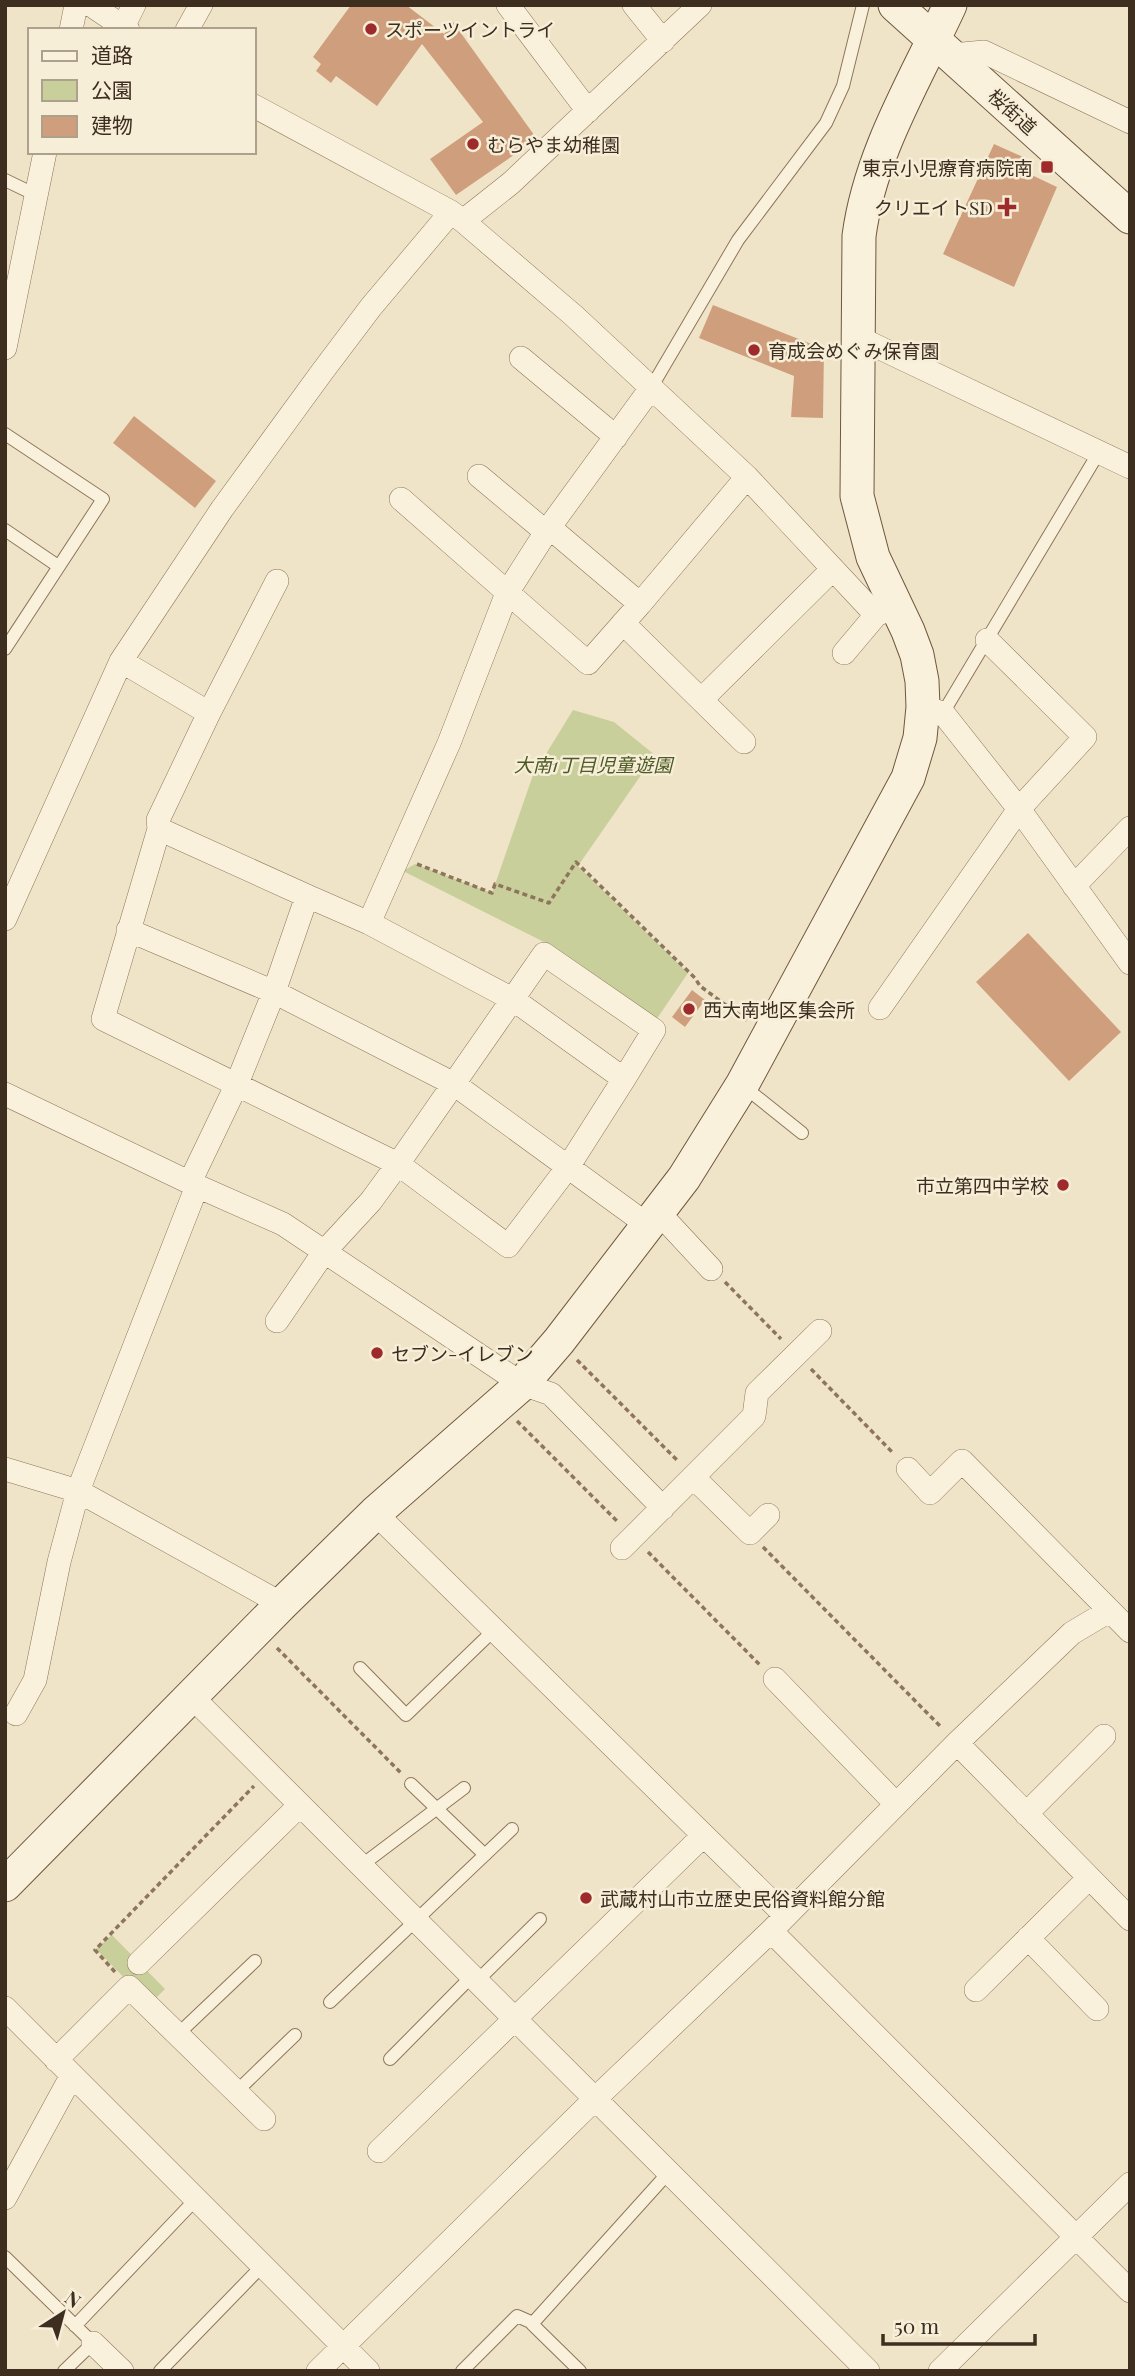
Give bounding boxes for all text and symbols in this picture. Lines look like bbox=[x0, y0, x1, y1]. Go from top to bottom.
place label: スポーツイントライ bbox=[385, 16, 556, 42]
marker: スポーツイントライ bbox=[363, 21, 379, 37]
legend bbox=[28, 28, 256, 154]
text: 道路 bbox=[91, 40, 133, 68]
text: 公園 bbox=[91, 75, 133, 103]
street label: 桜街道 bbox=[983, 82, 1043, 140]
text: 建物 bbox=[91, 110, 133, 138]
place label: むらやま幼稚園 bbox=[487, 131, 620, 157]
marker: むらやま幼稚園 bbox=[465, 136, 481, 152]
place label: 東京小児療育病院南 bbox=[862, 154, 1033, 180]
marker: 東京小児療育病院南 bbox=[1039, 159, 1055, 175]
place label: クリエイトSD bbox=[874, 194, 993, 220]
marker: クリエイトSD bbox=[999, 199, 1015, 215]
place label: 育成会めぐみ保育園 bbox=[768, 337, 940, 363]
marker: 育成会めぐみ保育園 bbox=[746, 342, 762, 358]
park label: 大南1丁目児童遊園 bbox=[514, 751, 675, 777]
place label: 西大南地区集会所 bbox=[703, 996, 855, 1022]
marker: 西大南地区集会所 bbox=[681, 1001, 697, 1017]
place label: 市立第四中学校 bbox=[916, 1172, 1049, 1198]
marker: 市立第四中学校 bbox=[1055, 1177, 1071, 1193]
place label: セブン-イレブン bbox=[391, 1340, 533, 1366]
marker: セブン-イレブン bbox=[369, 1345, 385, 1361]
place label: 武蔵村山市立歴史民俗資料館分館 bbox=[600, 1885, 885, 1911]
marker: 武蔵村山市立歴史民俗資料館分館 bbox=[578, 1890, 594, 1906]
north arrow bbox=[28, 2278, 98, 2348]
text: N bbox=[60, 2284, 87, 2313]
scale bar bbox=[883, 2302, 1035, 2346]
text: 50 m bbox=[894, 2311, 940, 2339]

